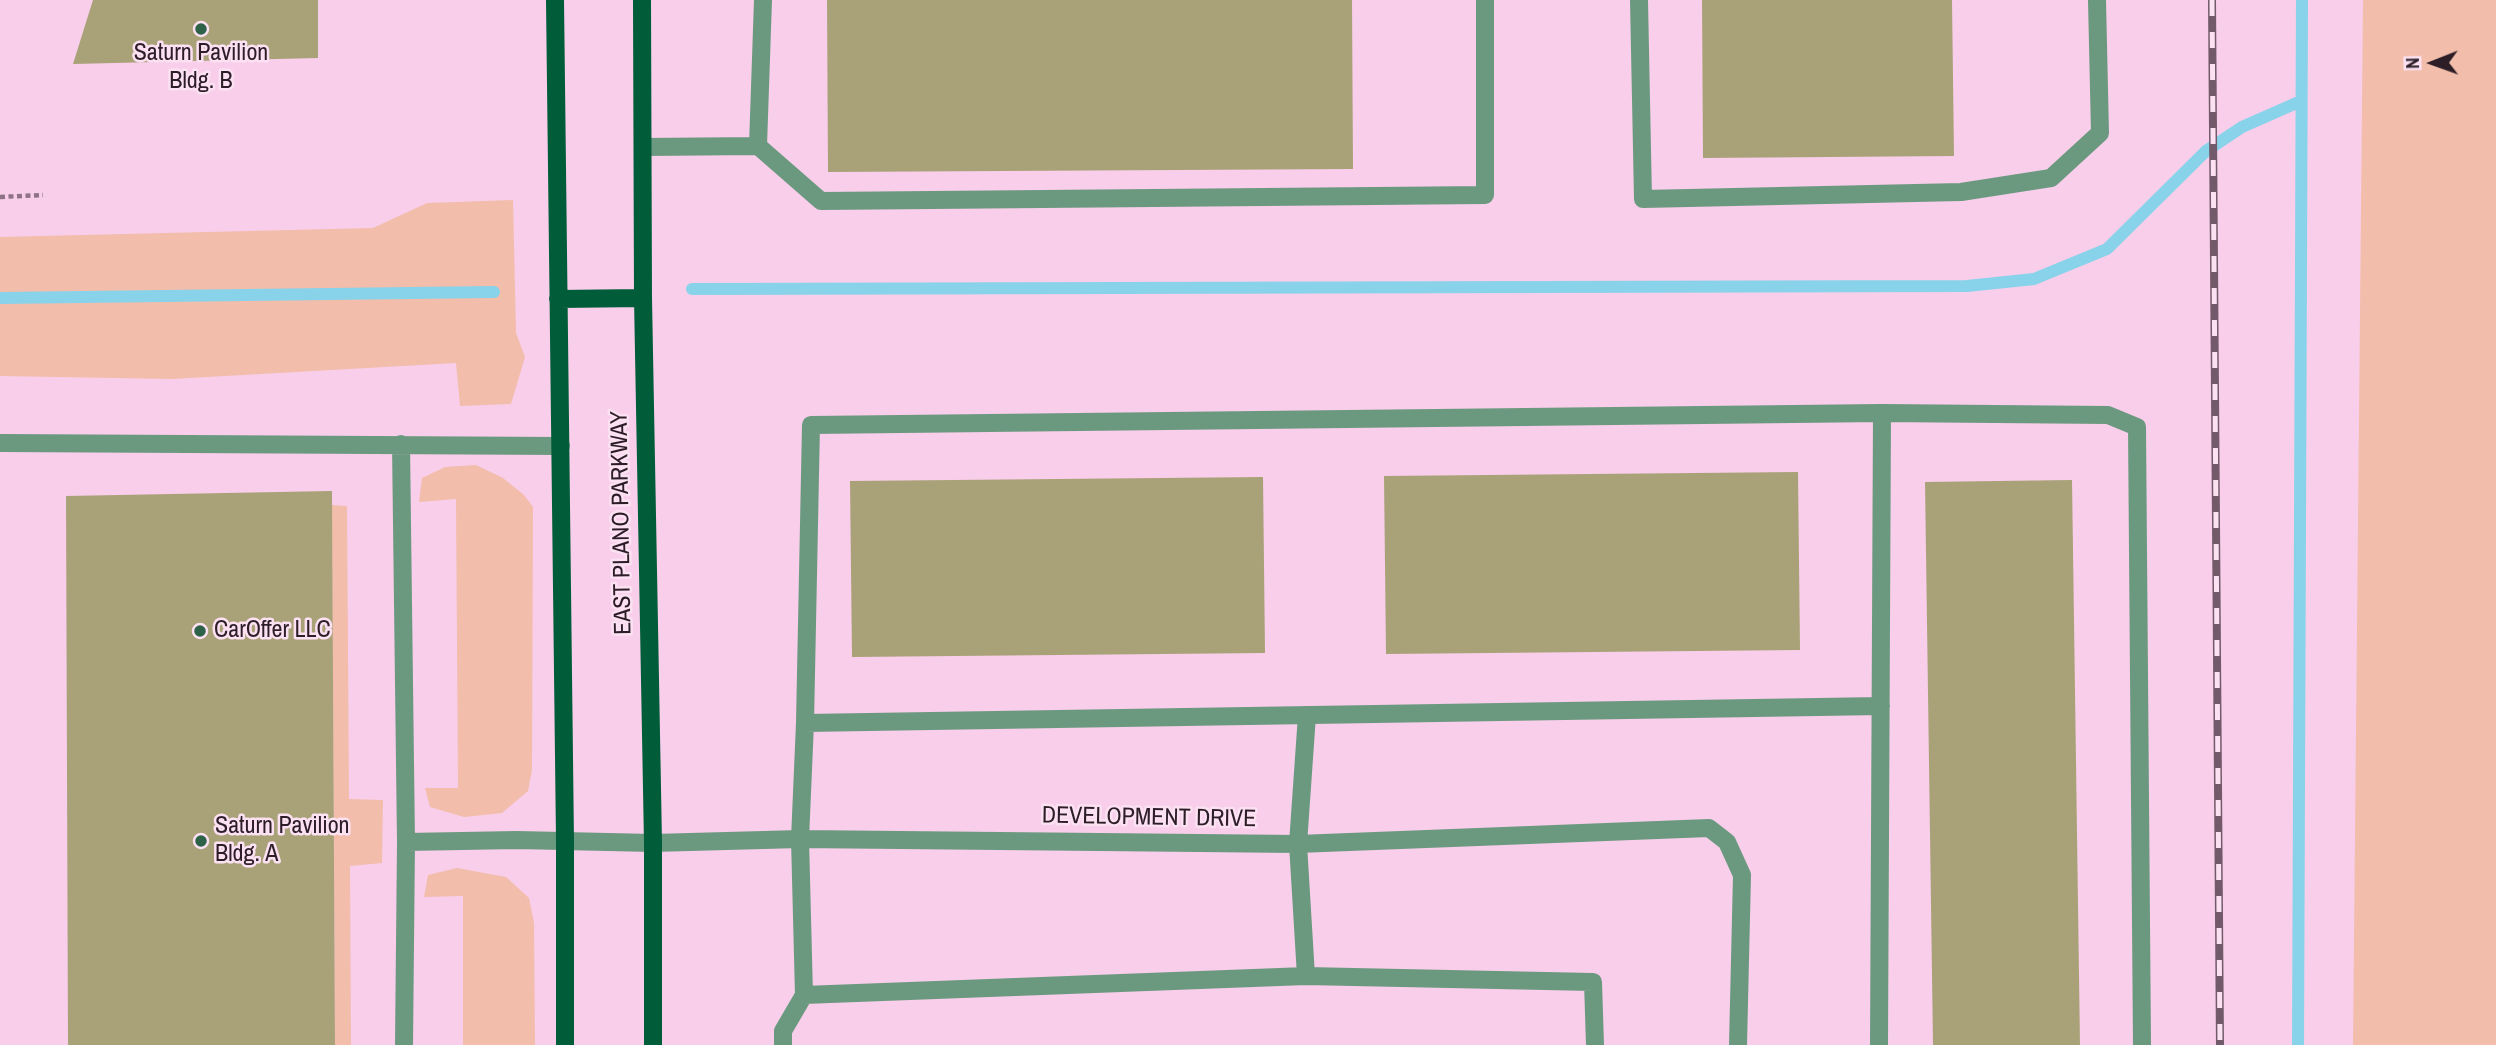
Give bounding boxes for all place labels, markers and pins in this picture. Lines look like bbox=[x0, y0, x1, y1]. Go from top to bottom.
marker: Saturn Pavilion Bldg. B bbox=[193, 21, 209, 37]
place label: Saturn Pavilion Bldg. B bbox=[134, 40, 268, 96]
place label: CarOffer LLC bbox=[214, 617, 331, 645]
marker: CarOffer LLC bbox=[192, 623, 208, 639]
place label: Saturn Pavilion Bldg. A bbox=[215, 813, 350, 869]
marker: Saturn Pavilion Bldg. A bbox=[193, 833, 209, 849]

